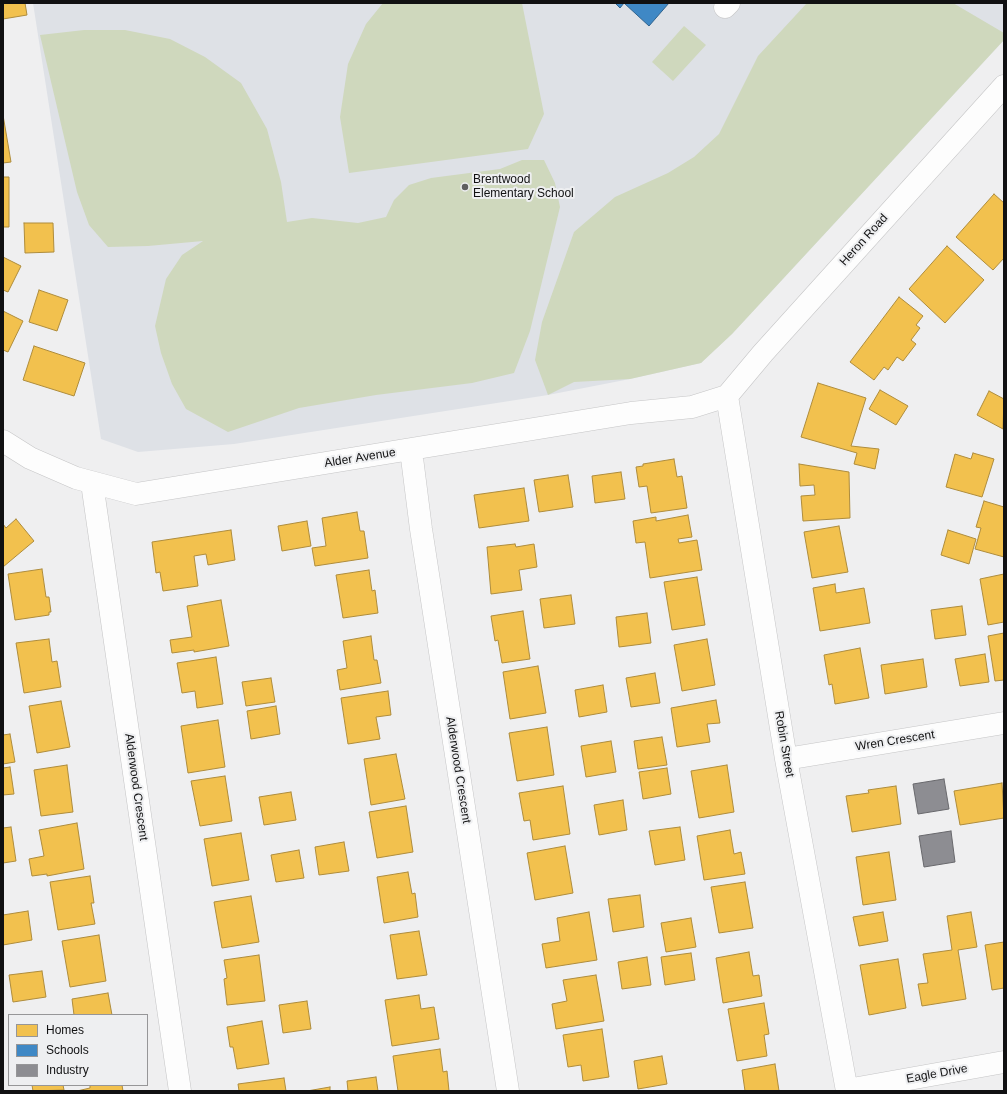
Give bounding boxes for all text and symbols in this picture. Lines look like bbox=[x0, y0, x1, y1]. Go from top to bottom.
place label: Brentwood Elementary School bbox=[473, 173, 574, 201]
marker: Brentwood Elementary School bbox=[460, 182, 470, 192]
street label: Heron Road bbox=[837, 211, 891, 269]
street label: Alder Avenue bbox=[323, 445, 397, 471]
street label: Robin Street bbox=[771, 710, 797, 778]
street label: Alderwood Crescent bbox=[442, 716, 474, 824]
street label: Wren Crescent bbox=[854, 728, 936, 754]
street label: Alderwood Crescent bbox=[121, 732, 151, 842]
legend bbox=[8, 1014, 148, 1086]
text: Homes bbox=[46, 1023, 84, 1037]
text: Schools bbox=[46, 1043, 89, 1057]
street label: Eagle Drive bbox=[905, 1062, 969, 1086]
text: Industry bbox=[46, 1063, 89, 1077]

